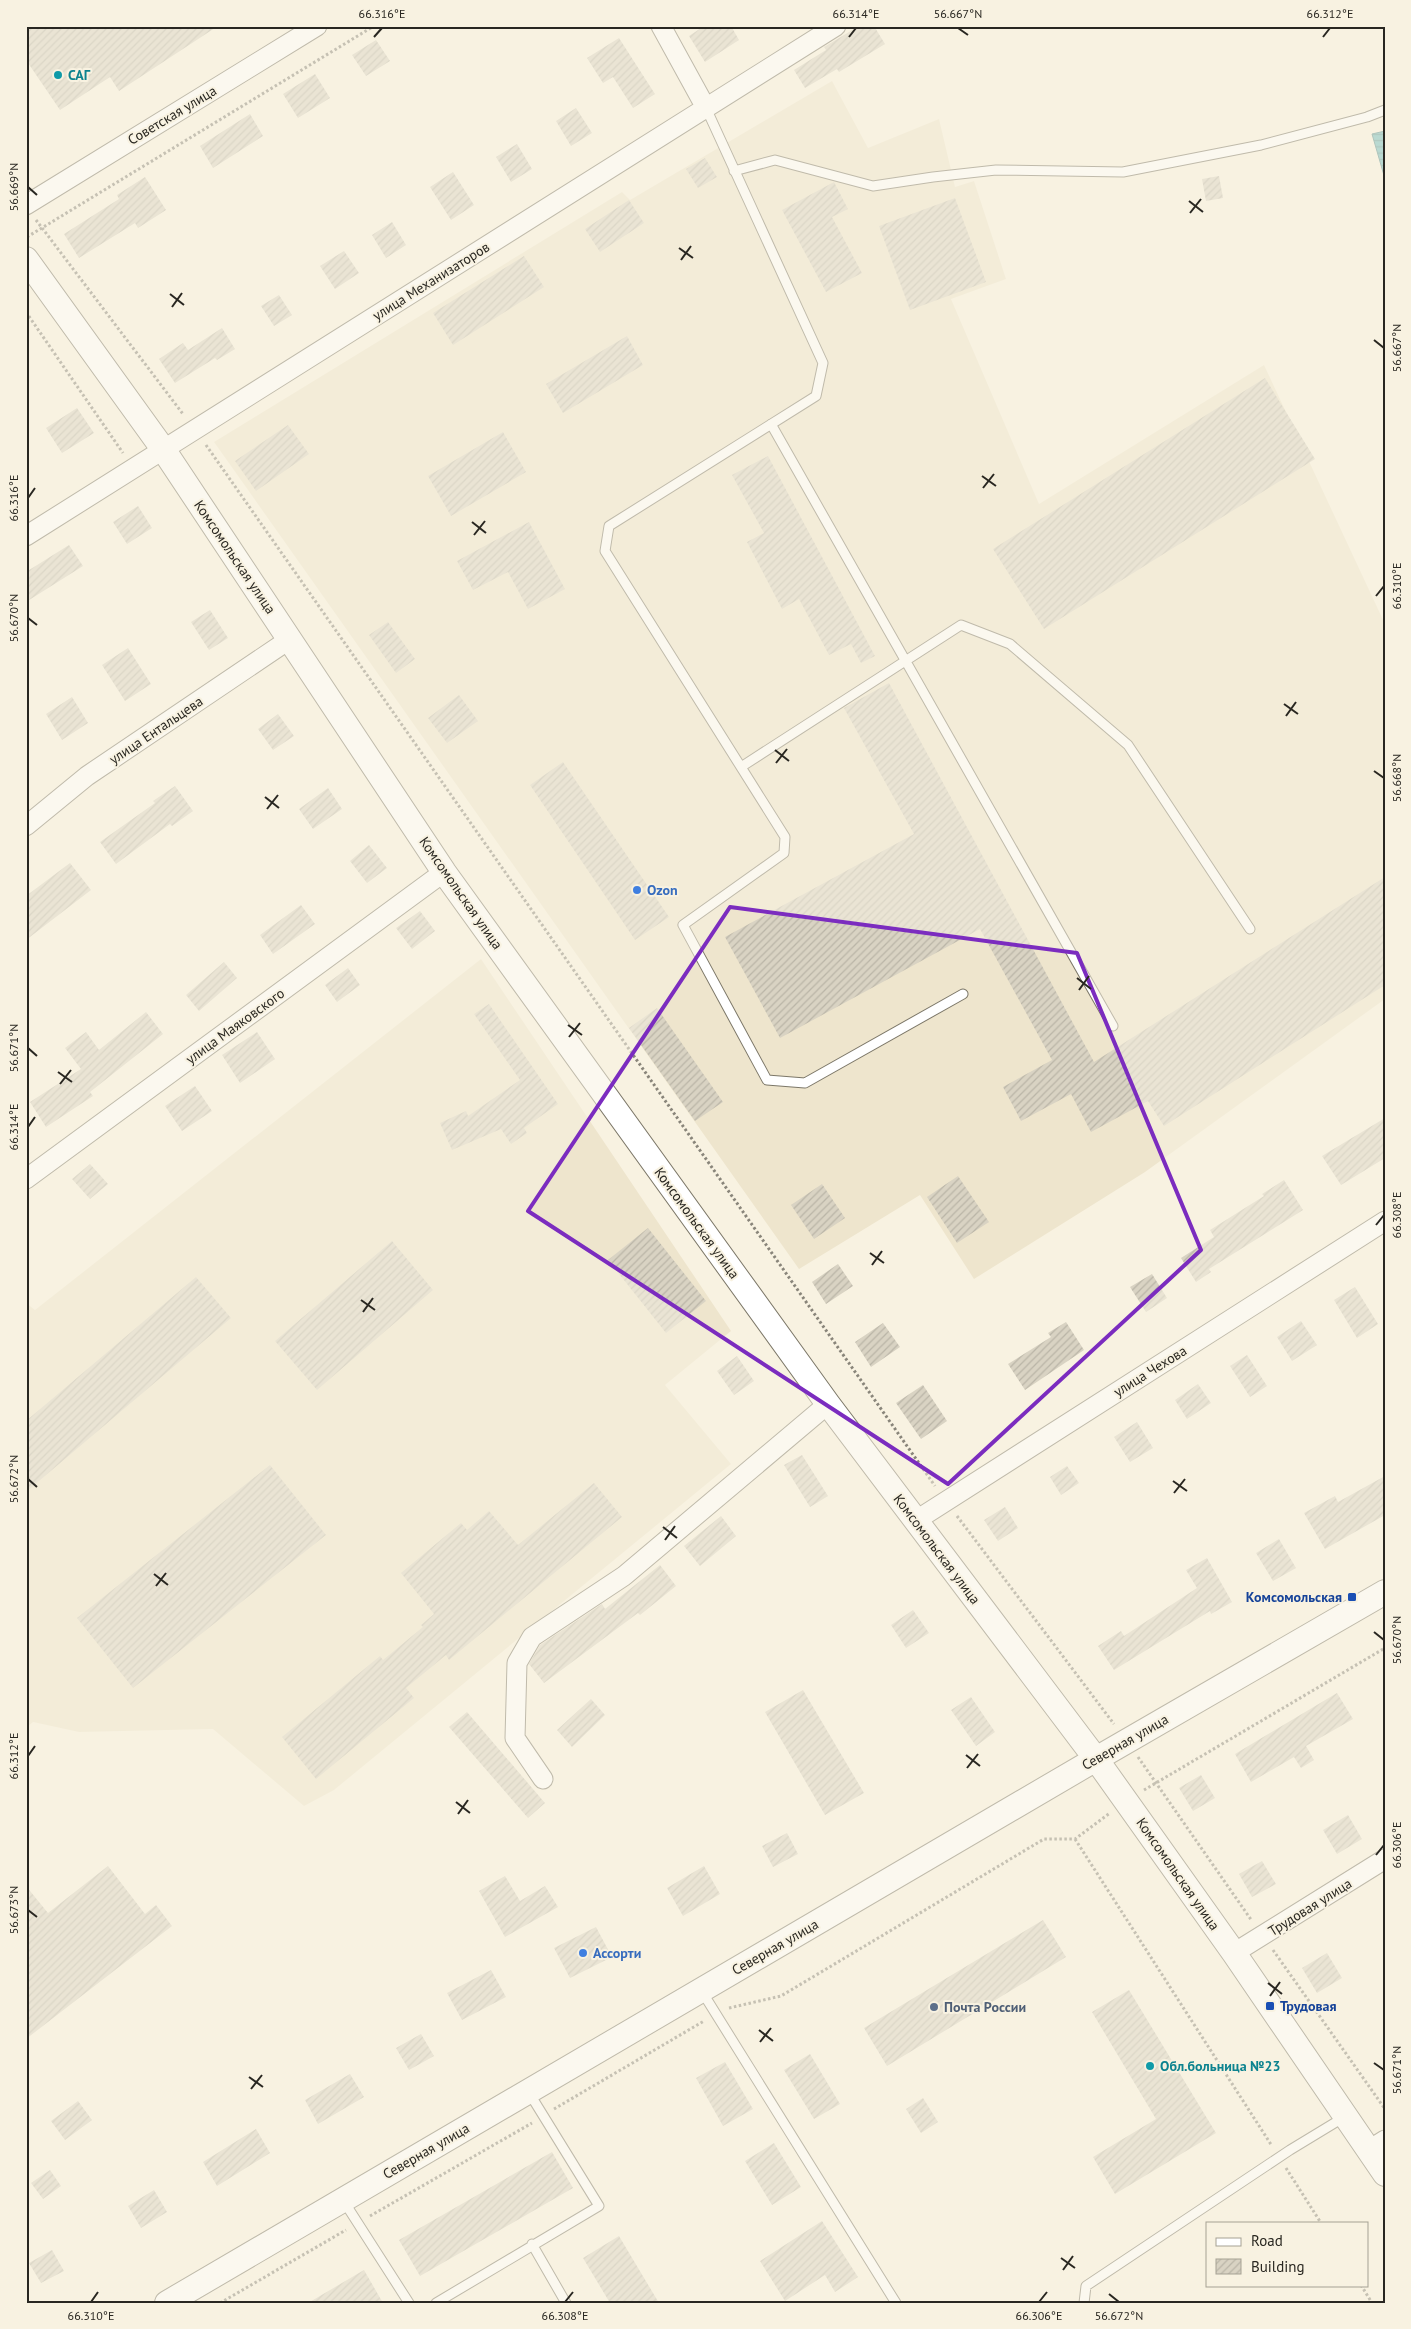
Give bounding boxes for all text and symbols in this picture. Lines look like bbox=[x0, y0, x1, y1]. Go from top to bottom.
text: 66.316°E bbox=[359, 6, 405, 21]
text: 66.314°E bbox=[833, 6, 879, 21]
text: 56.667°N bbox=[934, 6, 982, 21]
text: 66.312°E bbox=[1307, 6, 1353, 21]
place label: САГ bbox=[68, 66, 91, 84]
marker: САГ bbox=[52, 69, 64, 81]
street label: Советская улица bbox=[124, 81, 220, 149]
text: 56.669°N bbox=[6, 163, 21, 211]
street label: улица Механизаторов bbox=[369, 238, 493, 324]
text: 56.667°N bbox=[1389, 324, 1404, 372]
text: 66.316°E bbox=[6, 475, 21, 521]
street label: Комсомольская улица bbox=[190, 497, 280, 617]
text: 66.310°E bbox=[1389, 563, 1404, 609]
text: 56.670°N bbox=[6, 594, 21, 642]
street label: улица Ентальцева bbox=[106, 692, 206, 768]
text: 56.668°N bbox=[1389, 754, 1404, 802]
street label: Комсомольская улица bbox=[415, 833, 507, 953]
place label: Ozon bbox=[647, 881, 678, 899]
marker: Ozon bbox=[631, 884, 643, 896]
street label: улица Маяковского bbox=[182, 984, 288, 1068]
text: 56.671°N bbox=[6, 1024, 21, 1072]
text: 66.314°E bbox=[6, 1104, 21, 1150]
street label: Комсомольская улица bbox=[650, 1164, 744, 1282]
text: 66.308°E bbox=[1389, 1192, 1404, 1238]
street label: улица Чехова bbox=[1110, 1341, 1190, 1401]
text: 56.672°N bbox=[6, 1455, 21, 1503]
street label: Комсомольская улица bbox=[890, 1490, 984, 1608]
place label: Комсомольская bbox=[1246, 1588, 1342, 1606]
marker: Комсомольская bbox=[1346, 1591, 1358, 1603]
text: 56.670°N bbox=[1389, 1616, 1404, 1664]
street label: Северная улица bbox=[1079, 1710, 1171, 1774]
text: 66.312°E bbox=[6, 1733, 21, 1779]
street label: Комсомольская улица bbox=[1132, 1814, 1224, 1934]
text: 66.306°E bbox=[1389, 1822, 1404, 1868]
street label: Трудовая улица bbox=[1265, 1874, 1355, 1940]
text: 56.673°N bbox=[6, 1886, 21, 1934]
street label: Северная улица bbox=[729, 1915, 821, 1979]
place label: Ассорти bbox=[593, 1944, 641, 1962]
marker: Ассорти bbox=[577, 1947, 589, 1959]
place label: Трудовая bbox=[1280, 1997, 1337, 2015]
place label: Почта России bbox=[944, 1998, 1026, 2016]
marker: Трудовая bbox=[1264, 2000, 1276, 2012]
marker: Почта России bbox=[928, 2001, 940, 2013]
text: 56.671°N bbox=[1389, 2046, 1404, 2094]
place label: Обл.больница №23 bbox=[1160, 2057, 1280, 2075]
marker: Обл.больница №23 bbox=[1144, 2060, 1156, 2072]
street label: Северная улица bbox=[380, 2119, 472, 2183]
legend bbox=[1206, 2222, 1368, 2286]
text: Road bbox=[1251, 2231, 1283, 2250]
text: Building bbox=[1251, 2257, 1305, 2276]
text: 66.310°E bbox=[68, 2308, 114, 2323]
text: 66.308°E bbox=[542, 2308, 588, 2323]
text: 66.306°E bbox=[1016, 2308, 1062, 2323]
text: 56.672°N bbox=[1095, 2308, 1143, 2323]

